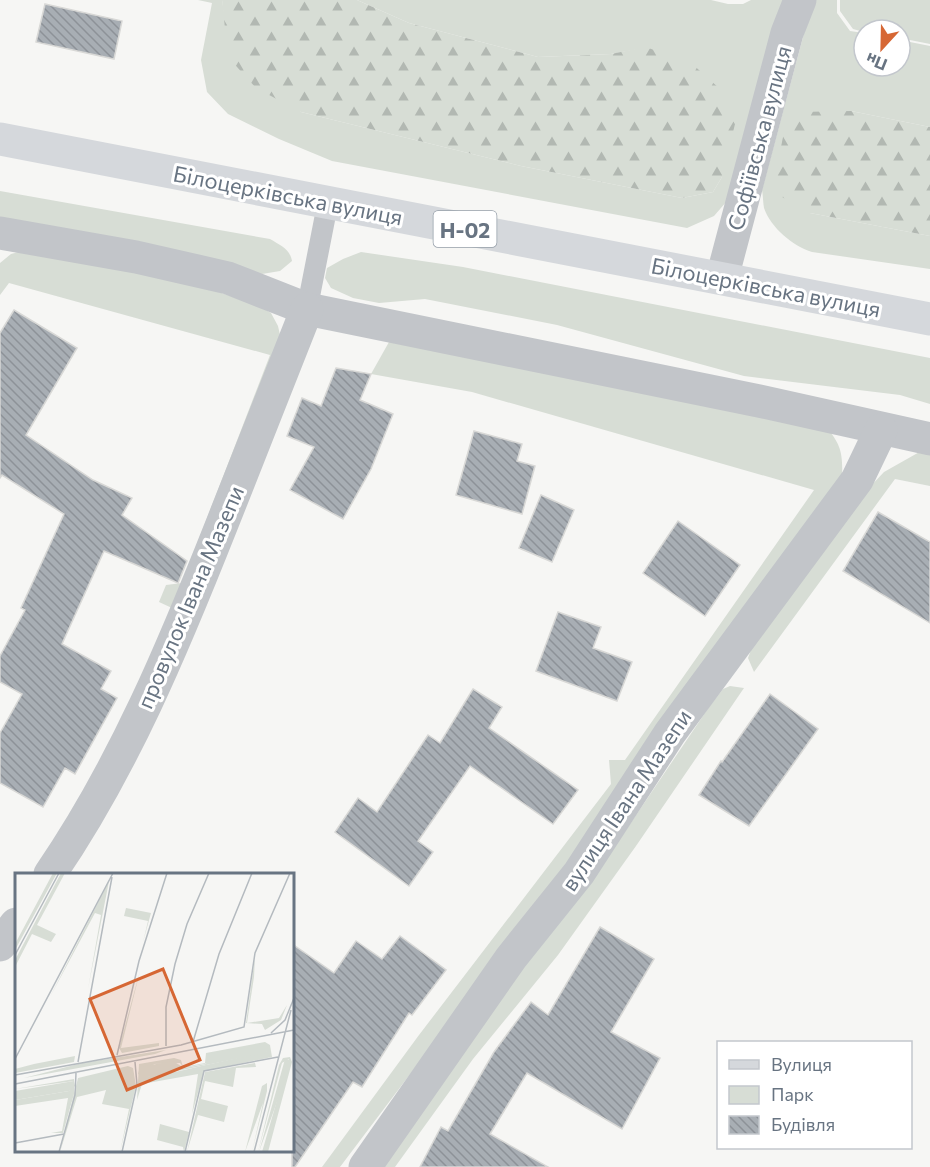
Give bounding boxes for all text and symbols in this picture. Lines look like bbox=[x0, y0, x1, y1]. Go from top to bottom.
north arrow bbox=[852, 18, 912, 78]
street label: Софіївська вулиця bbox=[721, 43, 797, 233]
text: Пн bbox=[863, 50, 890, 75]
street label: Білоцерківська вулиця bbox=[171, 160, 405, 230]
road number: Н-02 bbox=[434, 211, 496, 247]
street label: Білоцерківська вулиця bbox=[649, 252, 883, 322]
street label: провулок Івана Мазепи bbox=[131, 481, 249, 713]
street label: вулиця Івана Мазепи bbox=[555, 704, 697, 896]
inset map bbox=[15, 873, 294, 1152]
legend bbox=[717, 1041, 912, 1149]
text: Вулиця bbox=[771, 1053, 832, 1075]
text: Парк bbox=[771, 1083, 814, 1105]
text: Будівля bbox=[771, 1113, 835, 1135]

